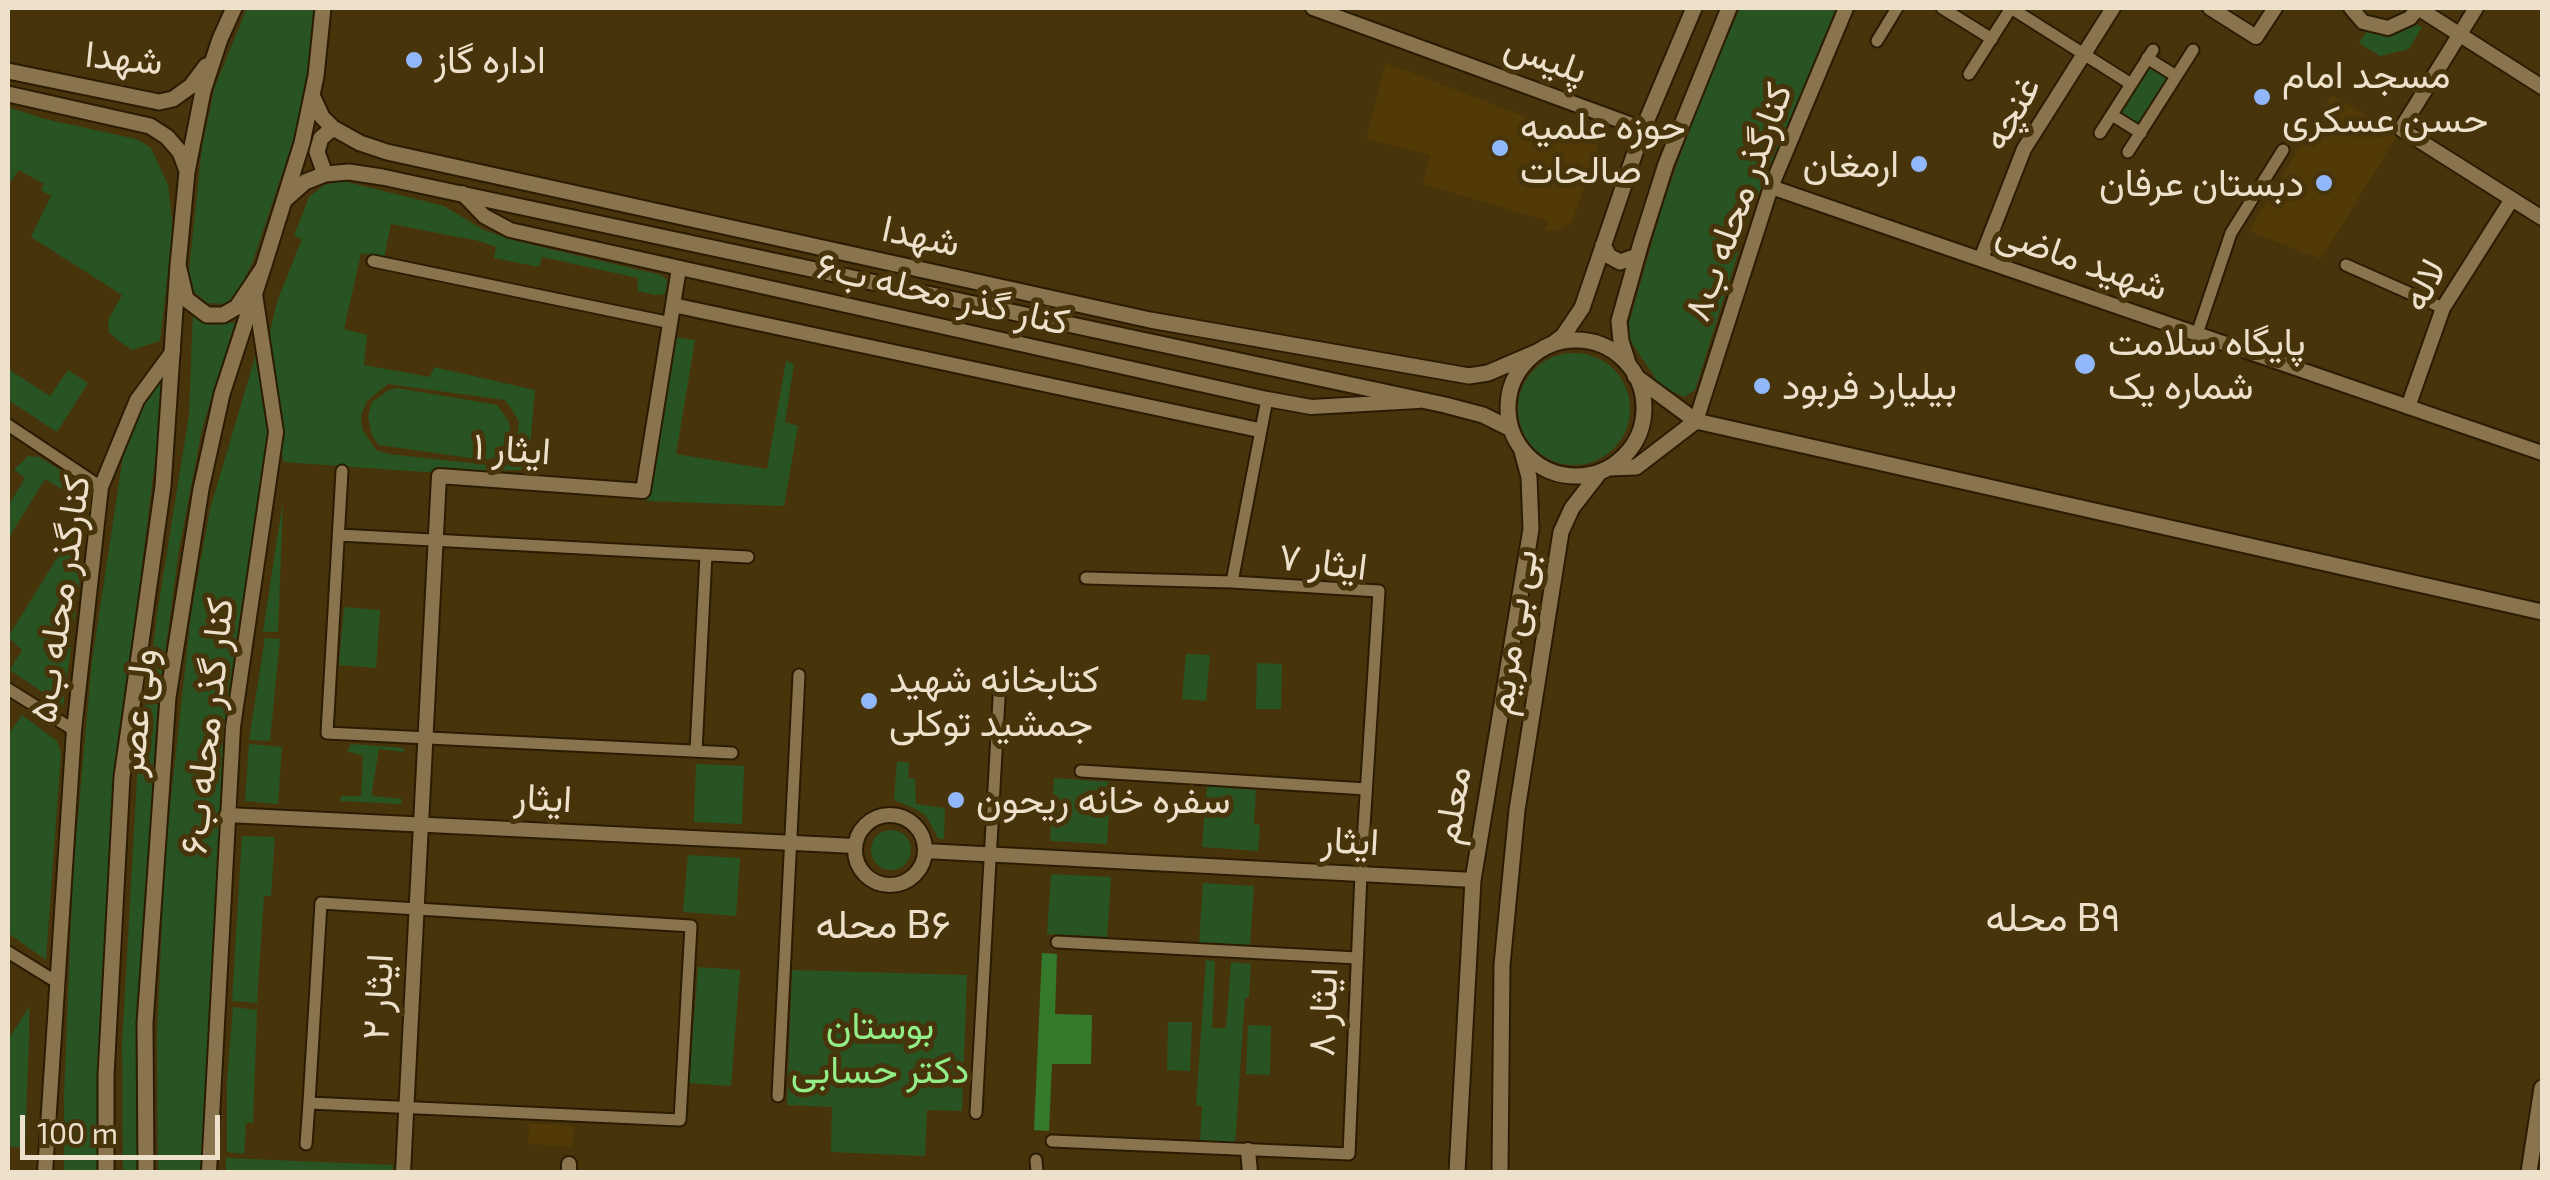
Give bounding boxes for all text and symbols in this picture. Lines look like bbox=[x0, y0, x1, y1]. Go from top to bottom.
street label: پلیس bbox=[1498, 22, 1594, 94]
street label: شهدا bbox=[83, 31, 165, 85]
place label: اداره گاز bbox=[434, 37, 546, 83]
marker: اداره گاز bbox=[403, 49, 425, 71]
place label: مسجد امام حسن عسکری bbox=[2282, 52, 2488, 142]
street label: غنچه bbox=[1972, 68, 2050, 158]
street label: کنارگذر محله ب۸ bbox=[1674, 77, 1802, 327]
marker: مسجد امام حسن عسکری bbox=[2251, 86, 2273, 108]
place label: حوزه علمیه صالحات bbox=[1520, 103, 1686, 192]
marker: حوزه علمیه صالحات bbox=[1489, 137, 1511, 159]
place label: ارمغان bbox=[1802, 141, 1899, 187]
marker: ارمغان bbox=[1908, 153, 1930, 175]
place label: دبستان عرفان bbox=[2099, 160, 2304, 206]
marker: دبستان عرفان bbox=[2313, 172, 2335, 194]
street label: شهدا bbox=[878, 206, 964, 266]
street label: شهید ماضی bbox=[1990, 209, 2174, 311]
street label: کنار گذر محله ب۶ bbox=[812, 243, 1074, 345]
street label: لاله bbox=[2392, 251, 2456, 319]
place label: پایگاه سلامت شماره یک bbox=[2108, 319, 2306, 408]
marker: پایگاه سلامت شماره یک bbox=[2072, 351, 2098, 377]
place label: بیلیارد فربود bbox=[1782, 363, 1957, 409]
marker: بیلیارد فربود bbox=[1751, 375, 1773, 397]
street label: ایثار ۱ bbox=[472, 424, 552, 474]
street label: کنارگذر محله ب۵ bbox=[20, 472, 100, 726]
street label: ایثار ۷ bbox=[1276, 534, 1370, 590]
street label: بی بی مریم bbox=[1476, 546, 1548, 718]
street label: کنار گذر محله ب۶ bbox=[171, 595, 243, 857]
street label: ولی عصر bbox=[108, 646, 166, 778]
place label: کتابخانه شهید جمشید توکلی bbox=[889, 656, 1099, 746]
marker: کتابخانه شهید جمشید توکلی bbox=[858, 690, 880, 712]
street label: معلم bbox=[1423, 763, 1481, 847]
street label: ایثار bbox=[513, 774, 573, 822]
place label: سفره خانه ریحون bbox=[976, 777, 1231, 823]
marker: سفره خانه ریحون bbox=[945, 789, 967, 811]
street label: ایثار bbox=[1320, 817, 1380, 865]
district label: محله B۹ bbox=[1985, 894, 2121, 942]
district label: محله B۶ bbox=[815, 901, 951, 949]
street label: ایثار ۲ bbox=[353, 953, 403, 1041]
street label: ایثار ۸ bbox=[1299, 967, 1347, 1057]
park label: بوستان دکتر حسابی bbox=[791, 1003, 969, 1092]
scale bar bbox=[25, 1095, 225, 1157]
text: 100 m bbox=[37, 1114, 118, 1150]

